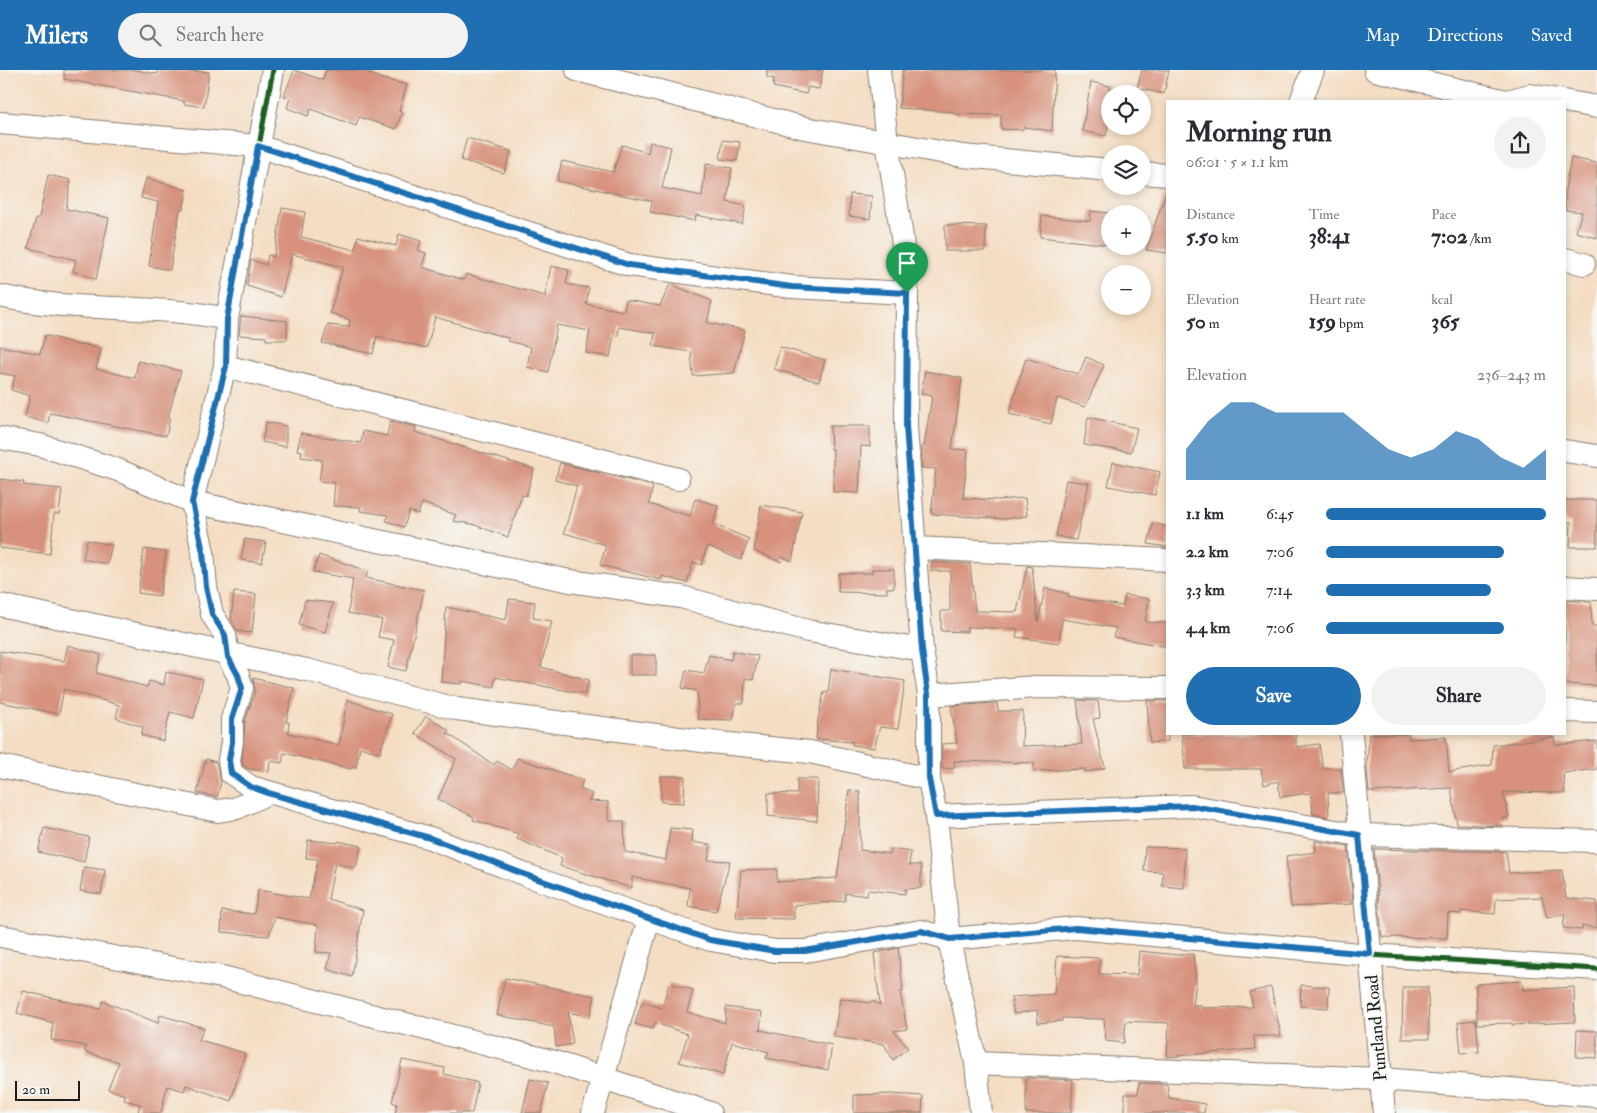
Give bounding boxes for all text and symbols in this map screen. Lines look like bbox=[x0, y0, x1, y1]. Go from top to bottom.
search box bbox=[118, 13, 468, 58]
text: Milers bbox=[25, 20, 88, 51]
icon: search bbox=[136, 21, 164, 49]
text: Search here bbox=[176, 23, 264, 47]
text: Map bbox=[1366, 24, 1399, 47]
text: Directions bbox=[1427, 24, 1503, 47]
text: Saved bbox=[1531, 24, 1572, 47]
map controls bbox=[1101, 85, 1151, 315]
button: locate bbox=[1101, 85, 1151, 135]
text: Morning run bbox=[1186, 115, 1332, 150]
button: share bbox=[1494, 117, 1546, 169]
button: layers bbox=[1101, 145, 1151, 195]
text: 06:01 · 5 × 1.1 km bbox=[1186, 152, 1289, 172]
button: + bbox=[1101, 205, 1151, 255]
text: Distance bbox=[1186, 206, 1235, 223]
text: Time bbox=[1309, 206, 1339, 223]
text: Pace bbox=[1431, 206, 1456, 223]
text: 5.50 bbox=[1186, 223, 1218, 250]
text: 38:41 bbox=[1309, 223, 1351, 250]
text: 7:02 bbox=[1431, 223, 1468, 250]
text: km bbox=[1218, 230, 1239, 247]
text: /km bbox=[1468, 230, 1492, 247]
pin bbox=[886, 242, 928, 293]
icon: arrive bbox=[893, 249, 921, 277]
button: − bbox=[1101, 265, 1151, 315]
text: Elevation bbox=[1186, 291, 1239, 308]
text: Heart rate bbox=[1309, 291, 1366, 308]
text: kcal bbox=[1431, 291, 1453, 308]
text: 50 bbox=[1186, 308, 1206, 335]
text: 159 bbox=[1309, 308, 1336, 335]
text: 365 bbox=[1431, 308, 1459, 335]
text: m bbox=[1206, 315, 1220, 332]
text: bpm bbox=[1336, 315, 1364, 332]
text: Elevation bbox=[1186, 365, 1247, 385]
text: 236–243 m bbox=[1477, 365, 1546, 385]
text: 1.1 km bbox=[1186, 504, 1224, 524]
text: 6:45 bbox=[1266, 504, 1294, 524]
text: 2.2 km bbox=[1186, 542, 1229, 562]
text: 7:06 bbox=[1266, 542, 1294, 562]
text: 3.3 km bbox=[1186, 580, 1225, 600]
text: 7:14 bbox=[1266, 580, 1292, 600]
text: 4.4 km bbox=[1186, 618, 1230, 638]
text: 7:06 bbox=[1266, 618, 1294, 638]
button: Save bbox=[1186, 667, 1361, 725]
button: Share bbox=[1371, 667, 1546, 725]
street label: Puntland Road bbox=[1360, 974, 1393, 1082]
scale bar bbox=[15, 1078, 80, 1101]
text: 20 m bbox=[22, 1081, 50, 1098]

